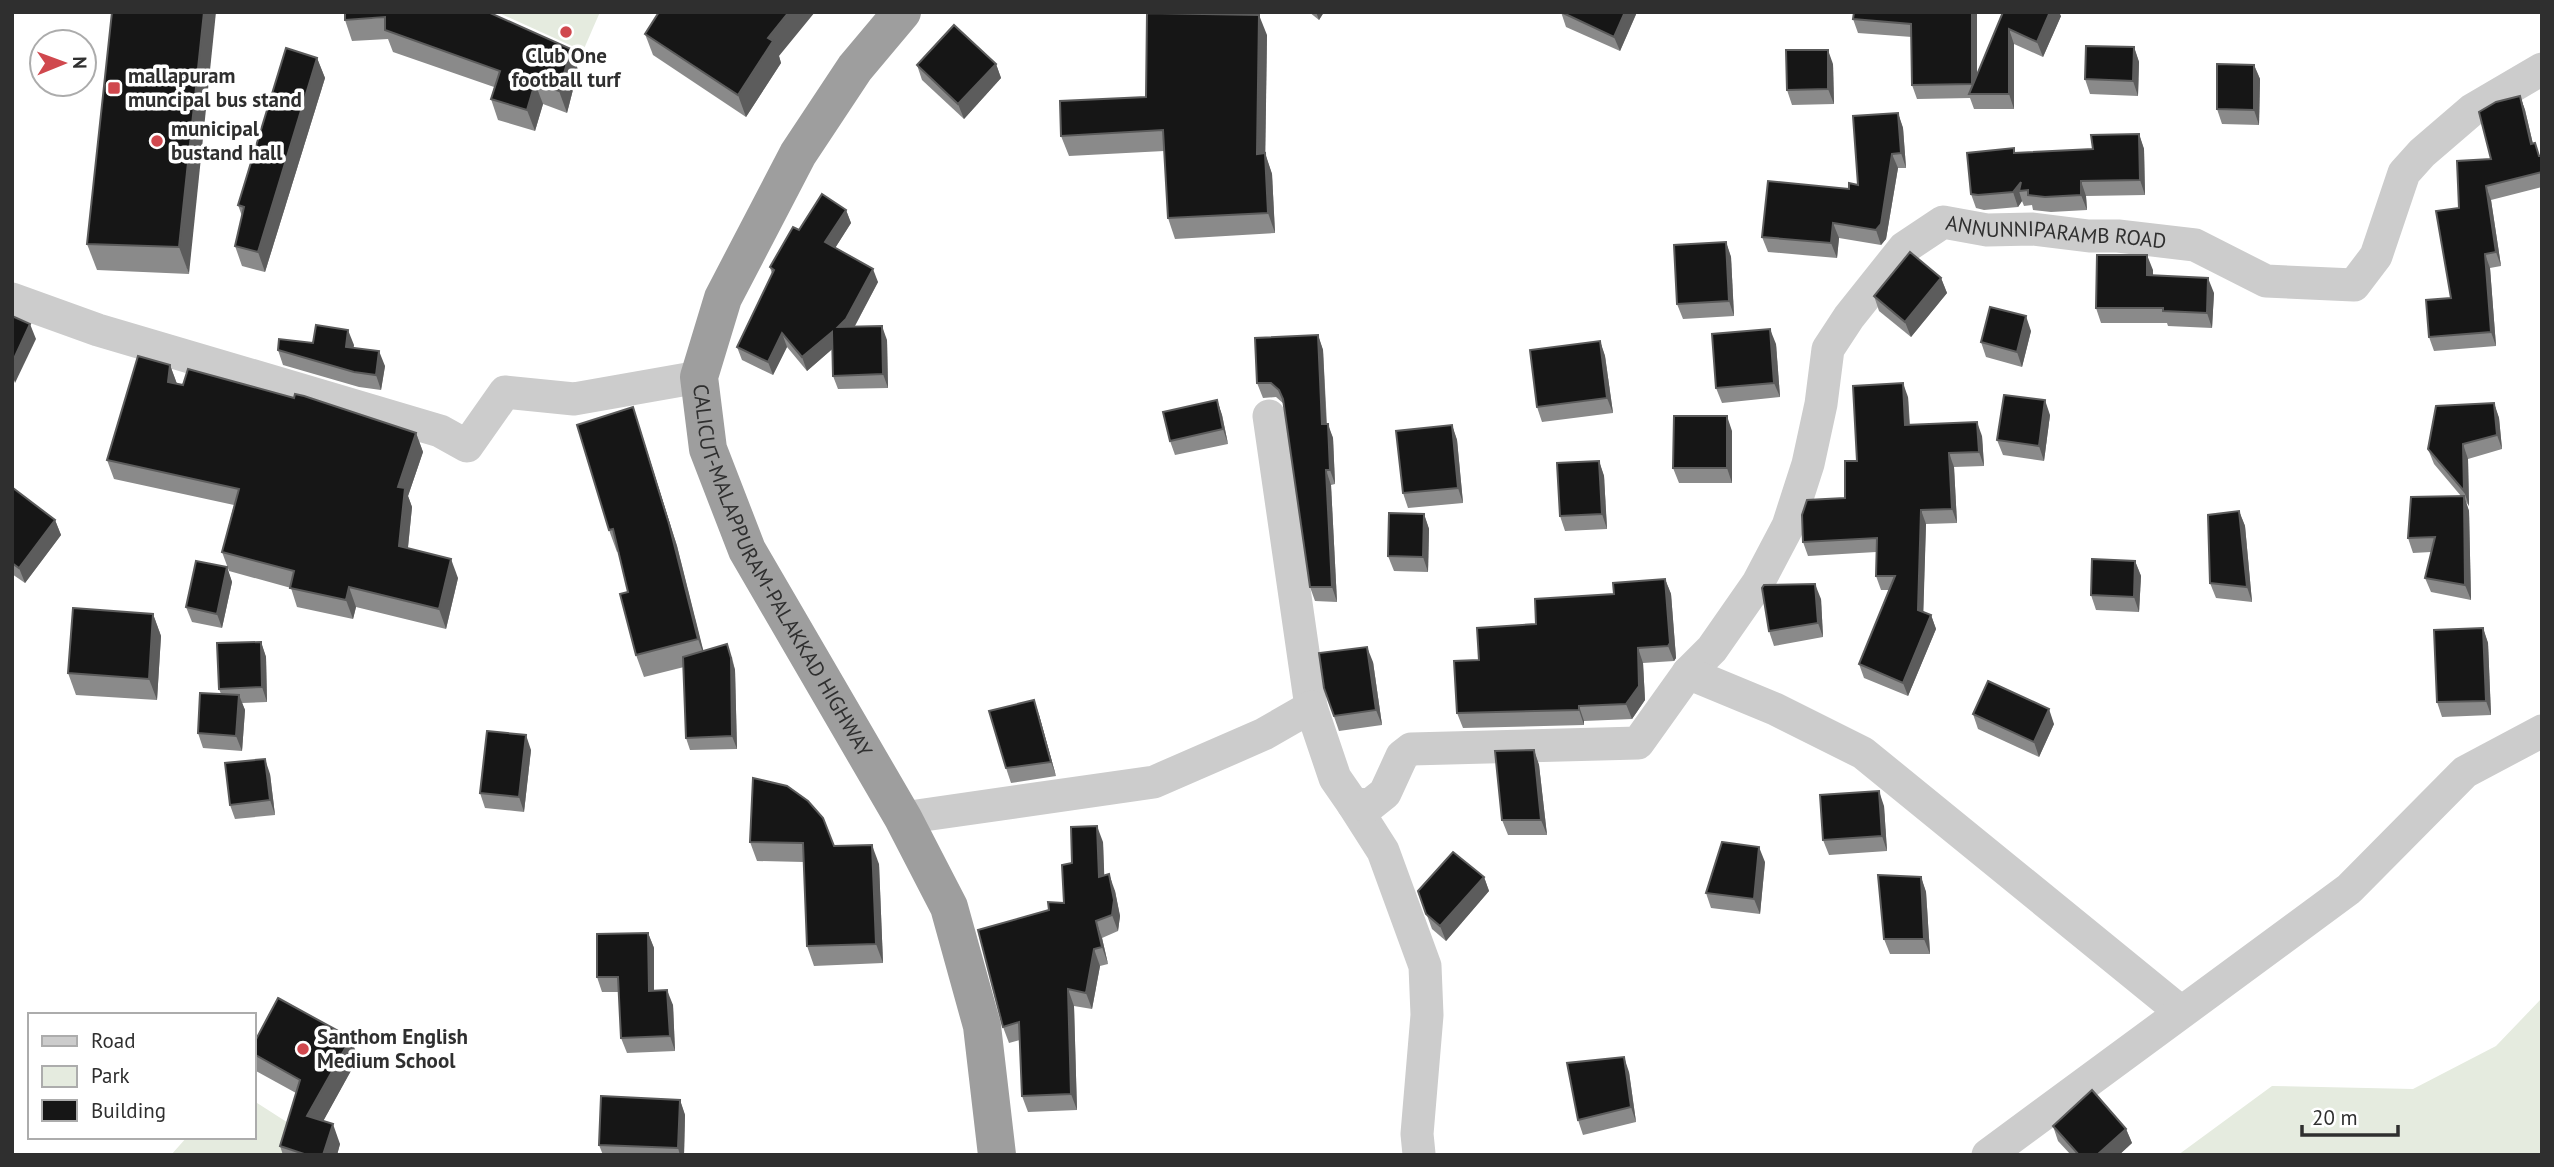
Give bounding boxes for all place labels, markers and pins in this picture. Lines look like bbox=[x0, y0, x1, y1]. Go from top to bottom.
marker: Club One football turf bbox=[558, 24, 574, 40]
place label: Club One football turf bbox=[512, 42, 622, 93]
place label: mallapuram muncipal bus stand bbox=[128, 62, 302, 113]
marker: mallapuram muncipal bus stand bbox=[106, 80, 122, 96]
place label: municipal bustand hall bbox=[171, 115, 283, 166]
marker: municipal bustand hall bbox=[149, 133, 165, 149]
place label: Santhom English Medium School bbox=[317, 1023, 468, 1074]
marker: Santhom English Medium School bbox=[295, 1041, 311, 1057]

